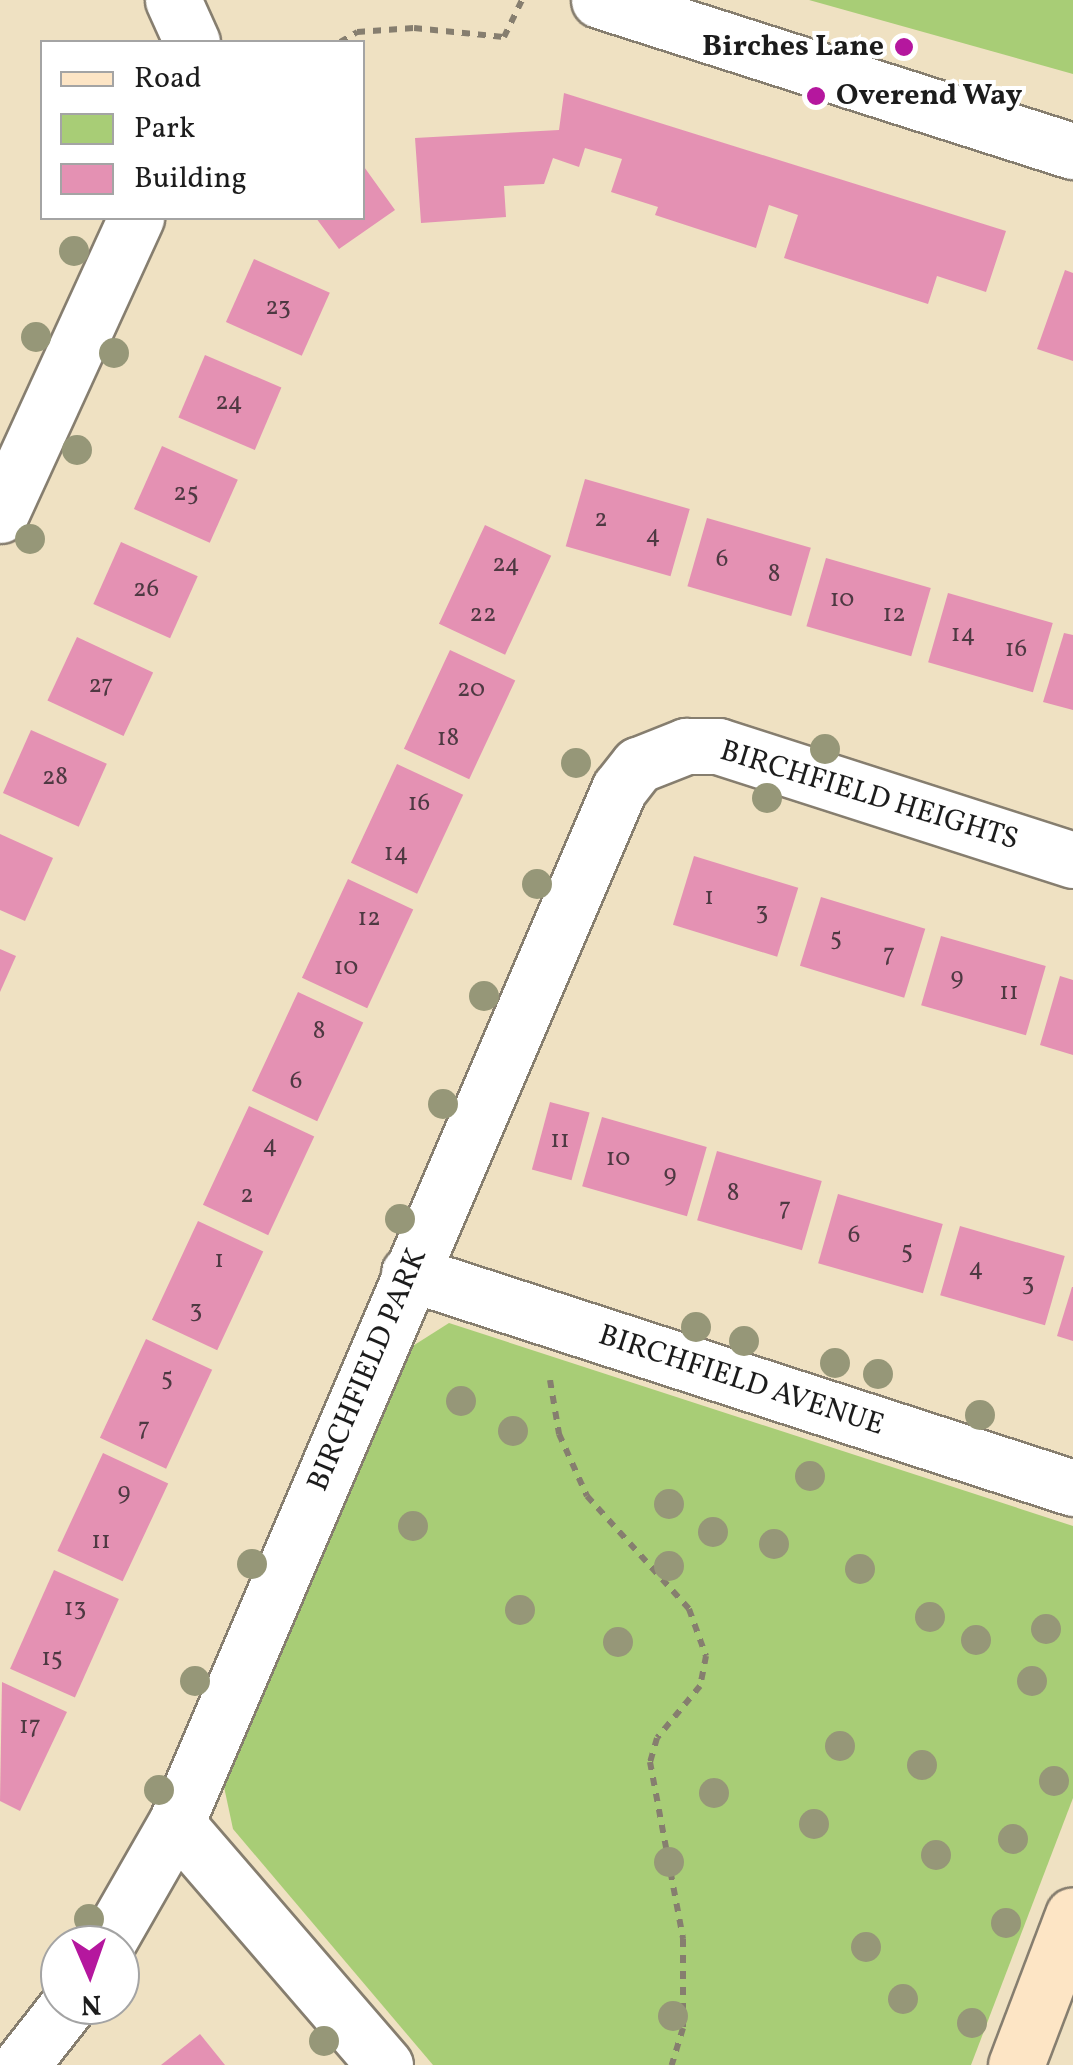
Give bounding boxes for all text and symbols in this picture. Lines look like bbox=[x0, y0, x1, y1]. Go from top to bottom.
place label: Birches Lane bbox=[702, 29, 884, 65]
marker: Birches Lane bbox=[893, 36, 915, 58]
legend bbox=[40, 40, 365, 220]
text: Road bbox=[134, 58, 202, 100]
place label: Overend Way bbox=[836, 78, 1023, 114]
marker: Overend Way bbox=[805, 85, 827, 107]
text: Park bbox=[134, 108, 195, 150]
text: Building bbox=[134, 158, 247, 200]
house number: 23 bbox=[265, 293, 291, 323]
house number: 24 bbox=[215, 388, 243, 418]
house number: 25 bbox=[173, 479, 199, 509]
house number: 2 bbox=[594, 505, 608, 535]
house number: 4 bbox=[646, 521, 660, 551]
house number: 6 bbox=[716, 545, 728, 575]
house number: 24 bbox=[492, 550, 520, 580]
house number: 8 bbox=[768, 560, 780, 590]
house number: 26 bbox=[133, 575, 159, 605]
house number: 10 bbox=[830, 585, 854, 615]
house number: 22 bbox=[470, 600, 496, 630]
house number: 12 bbox=[882, 600, 906, 630]
house number: 14 bbox=[951, 620, 975, 650]
house number: 16 bbox=[1005, 635, 1027, 665]
house number: 27 bbox=[89, 671, 113, 701]
house number: 20 bbox=[457, 675, 485, 705]
house number: 18 bbox=[437, 724, 459, 754]
street label: BIRCHFIELD HEIGHTS bbox=[715, 733, 1023, 859]
house number: 28 bbox=[42, 763, 68, 793]
house number: 16 bbox=[408, 789, 430, 819]
house number: 14 bbox=[384, 839, 408, 869]
house number: 1 bbox=[704, 883, 714, 913]
house number: 3 bbox=[756, 898, 768, 928]
house number: 12 bbox=[357, 904, 381, 934]
house number: 5 bbox=[830, 924, 842, 954]
house number: 7 bbox=[883, 940, 895, 970]
house number: 10 bbox=[334, 953, 358, 983]
house number: 9 bbox=[951, 963, 963, 993]
house number: 11 bbox=[999, 978, 1019, 1008]
house number: 8 bbox=[313, 1017, 325, 1047]
house number: 6 bbox=[290, 1067, 302, 1097]
house number: 11 bbox=[550, 1126, 570, 1156]
house number: 4 bbox=[263, 1131, 277, 1161]
house number: 10 bbox=[606, 1144, 630, 1174]
house number: 9 bbox=[664, 1160, 676, 1190]
house number: 8 bbox=[727, 1179, 739, 1209]
house number: 2 bbox=[240, 1181, 254, 1211]
house number: 7 bbox=[779, 1194, 791, 1224]
house number: 6 bbox=[848, 1221, 860, 1251]
house number: 5 bbox=[901, 1237, 913, 1267]
street label: BIRCHFIELD PARK bbox=[301, 1243, 435, 1497]
house number: 1 bbox=[214, 1246, 224, 1276]
house number: 4 bbox=[969, 1254, 983, 1284]
house number: 3 bbox=[1022, 1269, 1034, 1299]
house number: 3 bbox=[190, 1296, 202, 1326]
street label: BIRCHFIELD AVENUE bbox=[594, 1318, 888, 1444]
house number: 5 bbox=[161, 1364, 173, 1394]
house number: 7 bbox=[138, 1414, 150, 1444]
house number: 9 bbox=[118, 1478, 130, 1508]
house number: 11 bbox=[91, 1527, 111, 1557]
house number: 13 bbox=[64, 1594, 86, 1624]
house number: 15 bbox=[41, 1644, 63, 1674]
house number: 17 bbox=[19, 1712, 41, 1742]
north arrow bbox=[40, 1925, 140, 2025]
text: N bbox=[80, 1984, 102, 2023]

